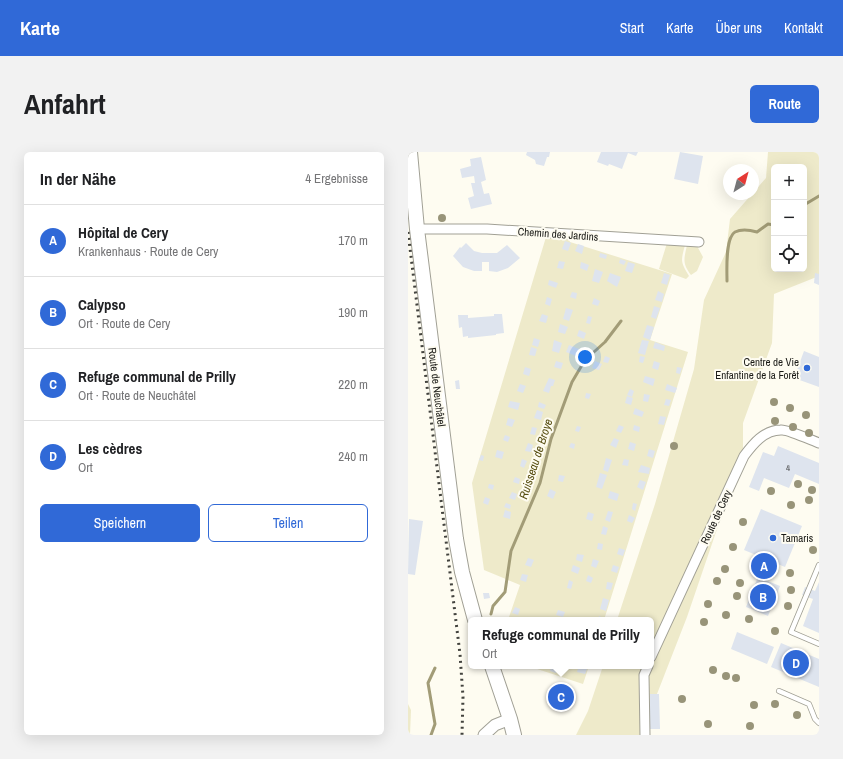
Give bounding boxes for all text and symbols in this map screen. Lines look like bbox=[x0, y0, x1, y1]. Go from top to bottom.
text: Karte bbox=[20, 15, 60, 41]
text: Start bbox=[620, 19, 644, 37]
text: Karte bbox=[666, 19, 693, 37]
text: Über uns bbox=[715, 19, 762, 37]
text: Kontakt bbox=[784, 19, 823, 37]
text: Anfahrt bbox=[24, 85, 106, 123]
button: Route bbox=[750, 85, 819, 123]
north arrow bbox=[723, 164, 759, 200]
map controls bbox=[771, 164, 807, 272]
button: + bbox=[771, 164, 807, 200]
text: In der Nähe bbox=[40, 167, 116, 190]
text: 4 Ergebnisse bbox=[305, 170, 368, 187]
button: − bbox=[771, 200, 807, 236]
text: Hôpital de Cery bbox=[78, 222, 168, 243]
street label: Chemin des Jardins bbox=[517, 224, 599, 244]
text: A bbox=[49, 232, 57, 249]
text: 170 m bbox=[338, 232, 368, 249]
button: locate bbox=[771, 236, 807, 272]
text: Krankenhaus · Route de Cery bbox=[78, 243, 218, 260]
text: Calypso bbox=[78, 294, 126, 315]
text: B bbox=[49, 304, 57, 321]
text: 190 m bbox=[338, 304, 368, 321]
text: Ort · Route de Cery bbox=[78, 315, 170, 332]
street label: Route de Neuchâtel bbox=[425, 347, 449, 427]
your location bbox=[575, 347, 595, 367]
place label: Centre de Vie Enfantine de la Forêt bbox=[715, 355, 799, 382]
marker: Centre de Vie Enfantine de la Forêt bbox=[802, 363, 812, 373]
text: Refuge communal de Prilly bbox=[78, 366, 236, 387]
text: C bbox=[49, 376, 57, 393]
text: 220 m bbox=[338, 376, 368, 393]
text: Ort · Route de Neuchâtel bbox=[78, 387, 196, 404]
water label: Ruisseau de Broye bbox=[515, 416, 557, 501]
text: Les cèdres bbox=[78, 438, 142, 459]
text: D bbox=[49, 448, 57, 465]
text: 240 m bbox=[338, 448, 368, 465]
text: Ort bbox=[78, 459, 93, 476]
house number: 4 bbox=[786, 462, 790, 474]
street label: Route de Cery bbox=[697, 487, 735, 546]
button: Speichern bbox=[40, 504, 200, 542]
button: Teilen bbox=[208, 504, 368, 542]
place label: Tamaris bbox=[781, 531, 814, 545]
marker: Tamaris bbox=[768, 533, 778, 543]
pin: A bbox=[751, 551, 777, 581]
pin: B bbox=[750, 582, 776, 612]
popup bbox=[468, 617, 654, 669]
text: Refuge communal de Prilly bbox=[482, 624, 640, 645]
text: Ort bbox=[482, 645, 497, 662]
pin: D bbox=[783, 648, 809, 678]
pin: C bbox=[548, 682, 574, 712]

